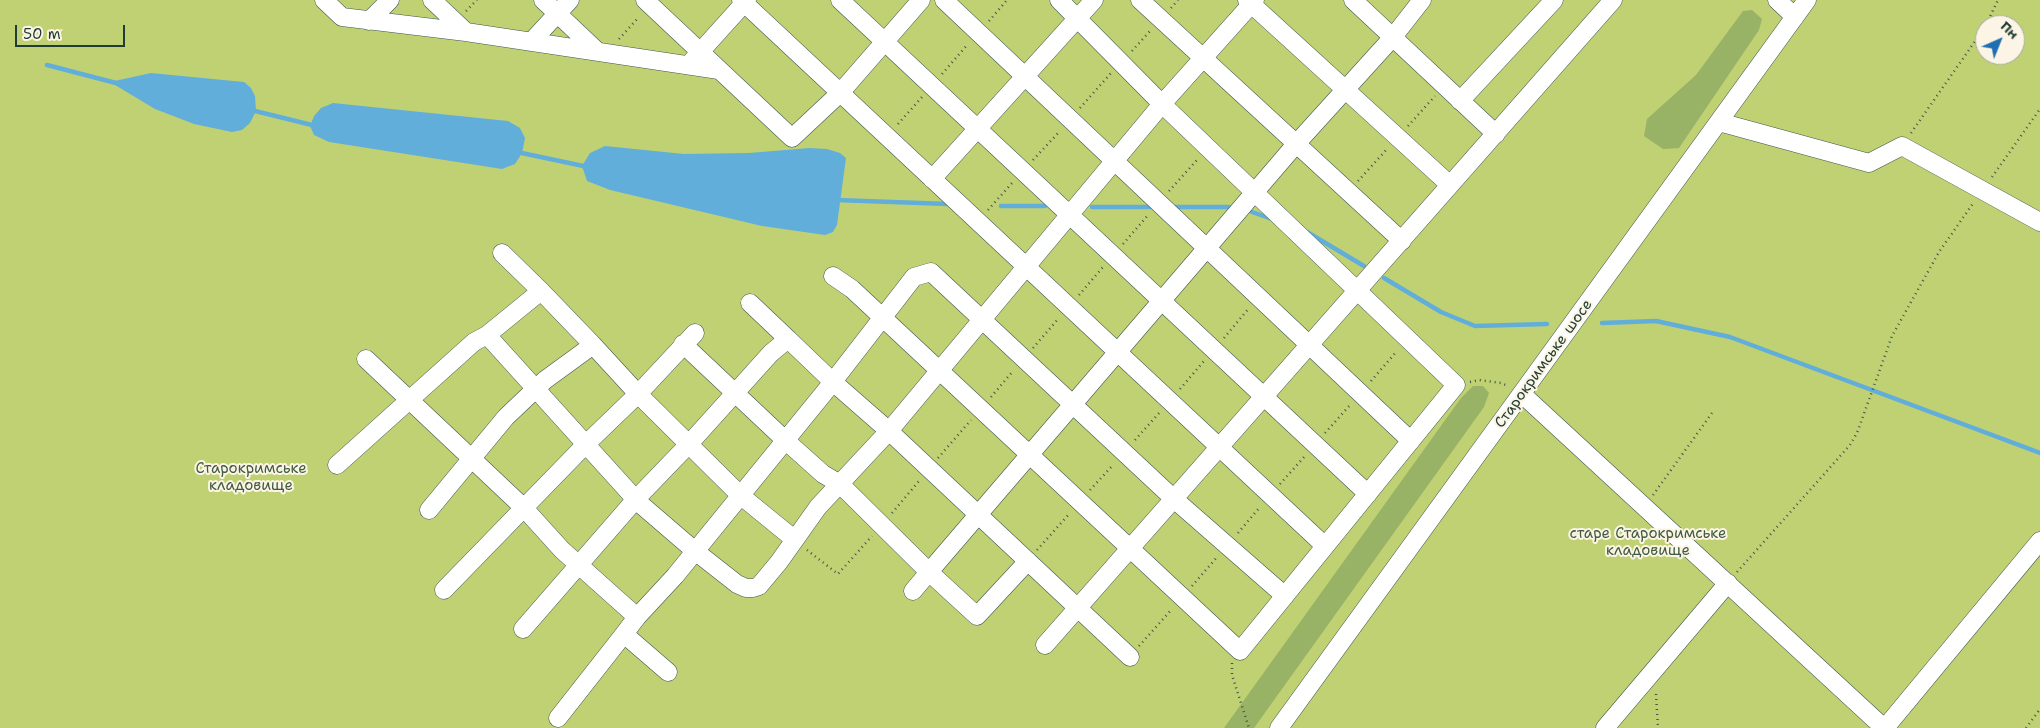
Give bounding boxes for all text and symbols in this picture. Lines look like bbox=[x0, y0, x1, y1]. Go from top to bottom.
scale bar bbox=[18, 15, 128, 47]
north arrow bbox=[1975, 15, 2025, 65]
text: Пн bbox=[1997, 17, 2023, 43]
text: 50 m bbox=[23, 24, 61, 44]
street label: Старокримське шосе bbox=[1491, 296, 1597, 432]
park label: Старокримське кладовище bbox=[195, 460, 307, 495]
park label: старе Старокримське кладовище bbox=[1570, 525, 1726, 560]

